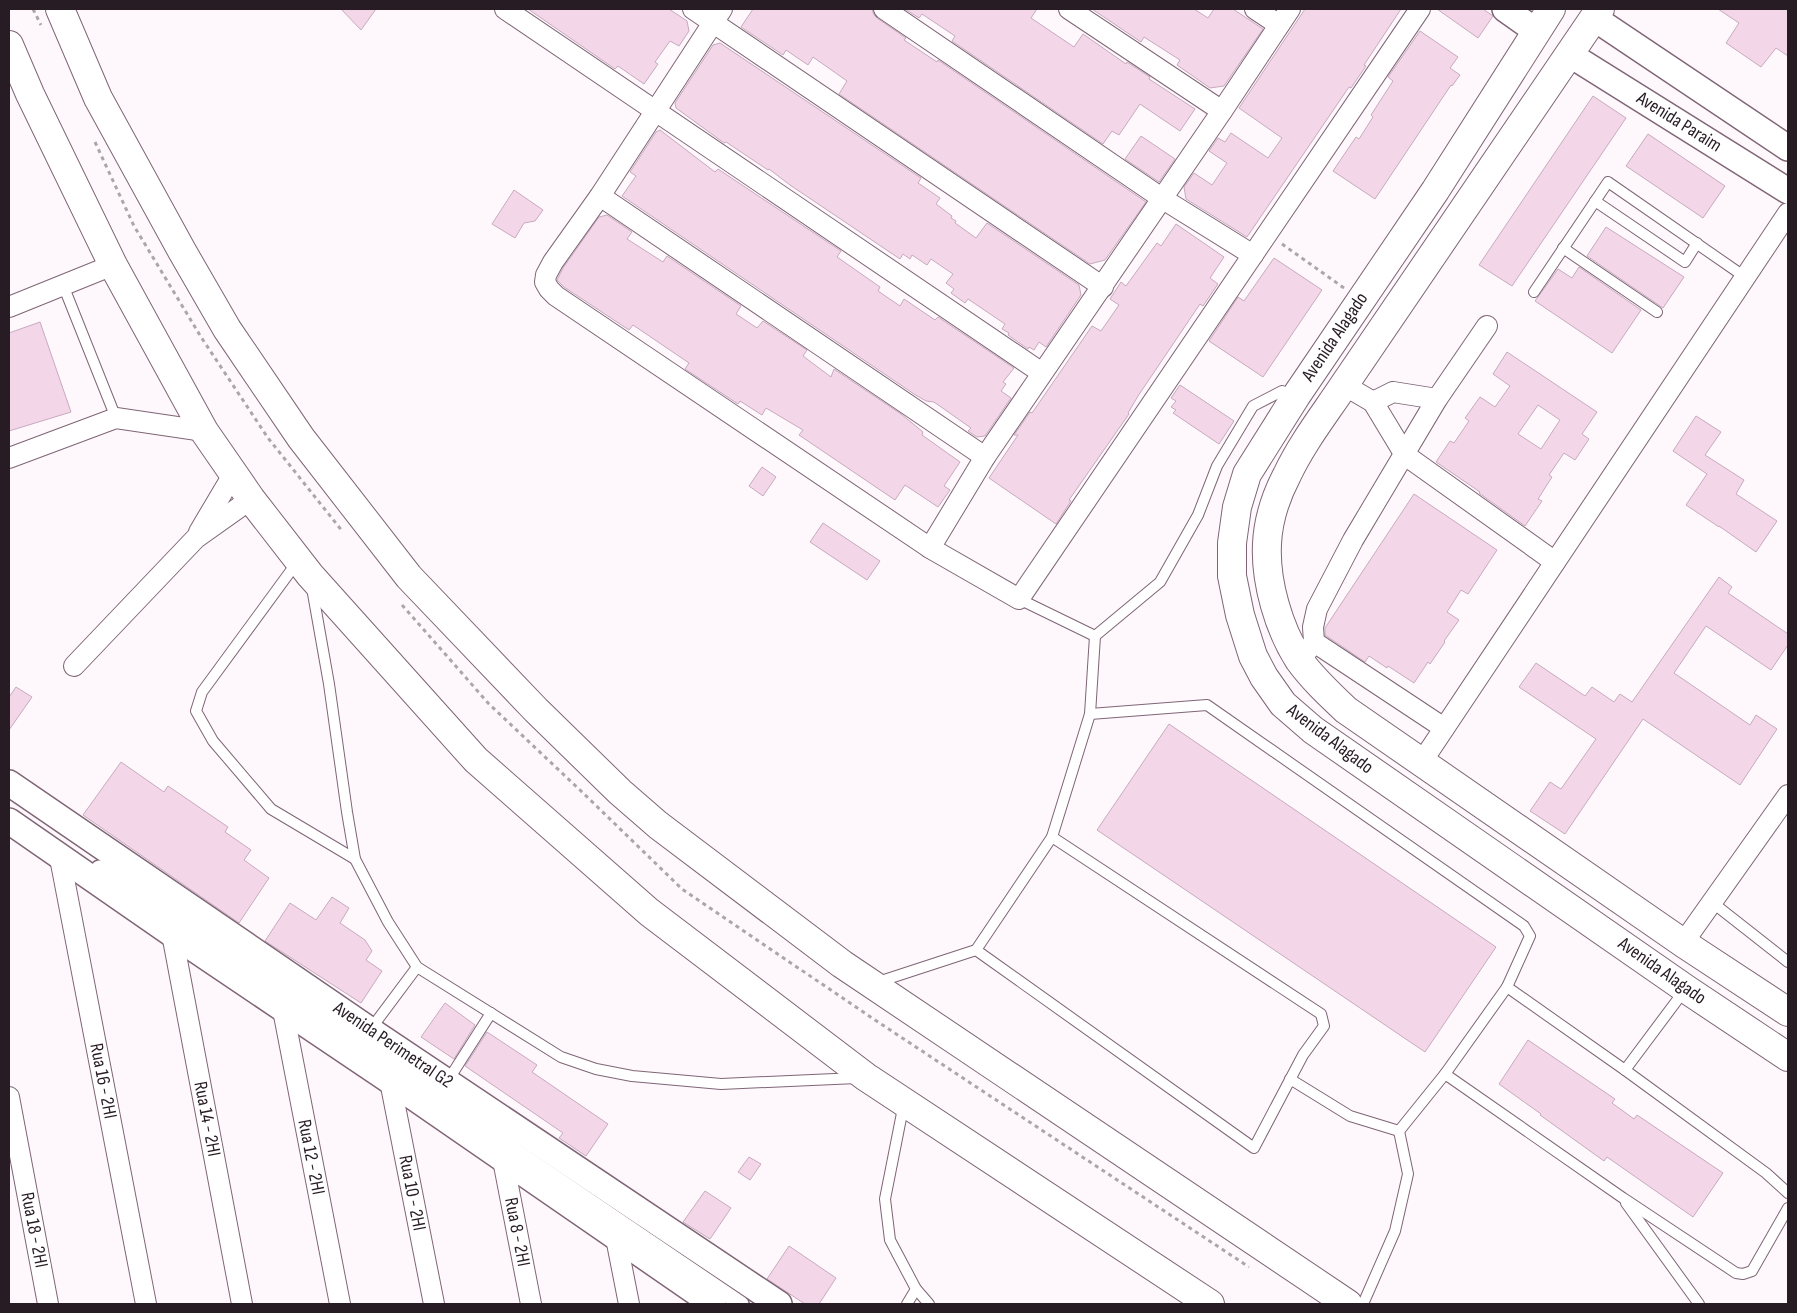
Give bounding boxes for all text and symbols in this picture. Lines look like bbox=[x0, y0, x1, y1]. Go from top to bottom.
street label: Avenida Paraim bbox=[1631, 86, 1726, 157]
street label: Avenida Alagado bbox=[1296, 288, 1373, 387]
street label: Avenida Alagado bbox=[1281, 698, 1378, 779]
street label: Avenida Alagado bbox=[1613, 932, 1711, 1010]
street label: Avenida Perimetral G2 bbox=[328, 996, 457, 1093]
street label: Rua 16 - 2HI bbox=[84, 1041, 122, 1121]
street label: Rua 14 - 2HI bbox=[188, 1079, 226, 1159]
street label: Rua 12 - 2HI bbox=[292, 1117, 330, 1197]
street label: Rua 10 - 2HI bbox=[393, 1153, 431, 1233]
street label: Rua 18 - 2HI bbox=[15, 1190, 53, 1270]
street label: Rua 8 - 2HI bbox=[499, 1196, 535, 1268]

